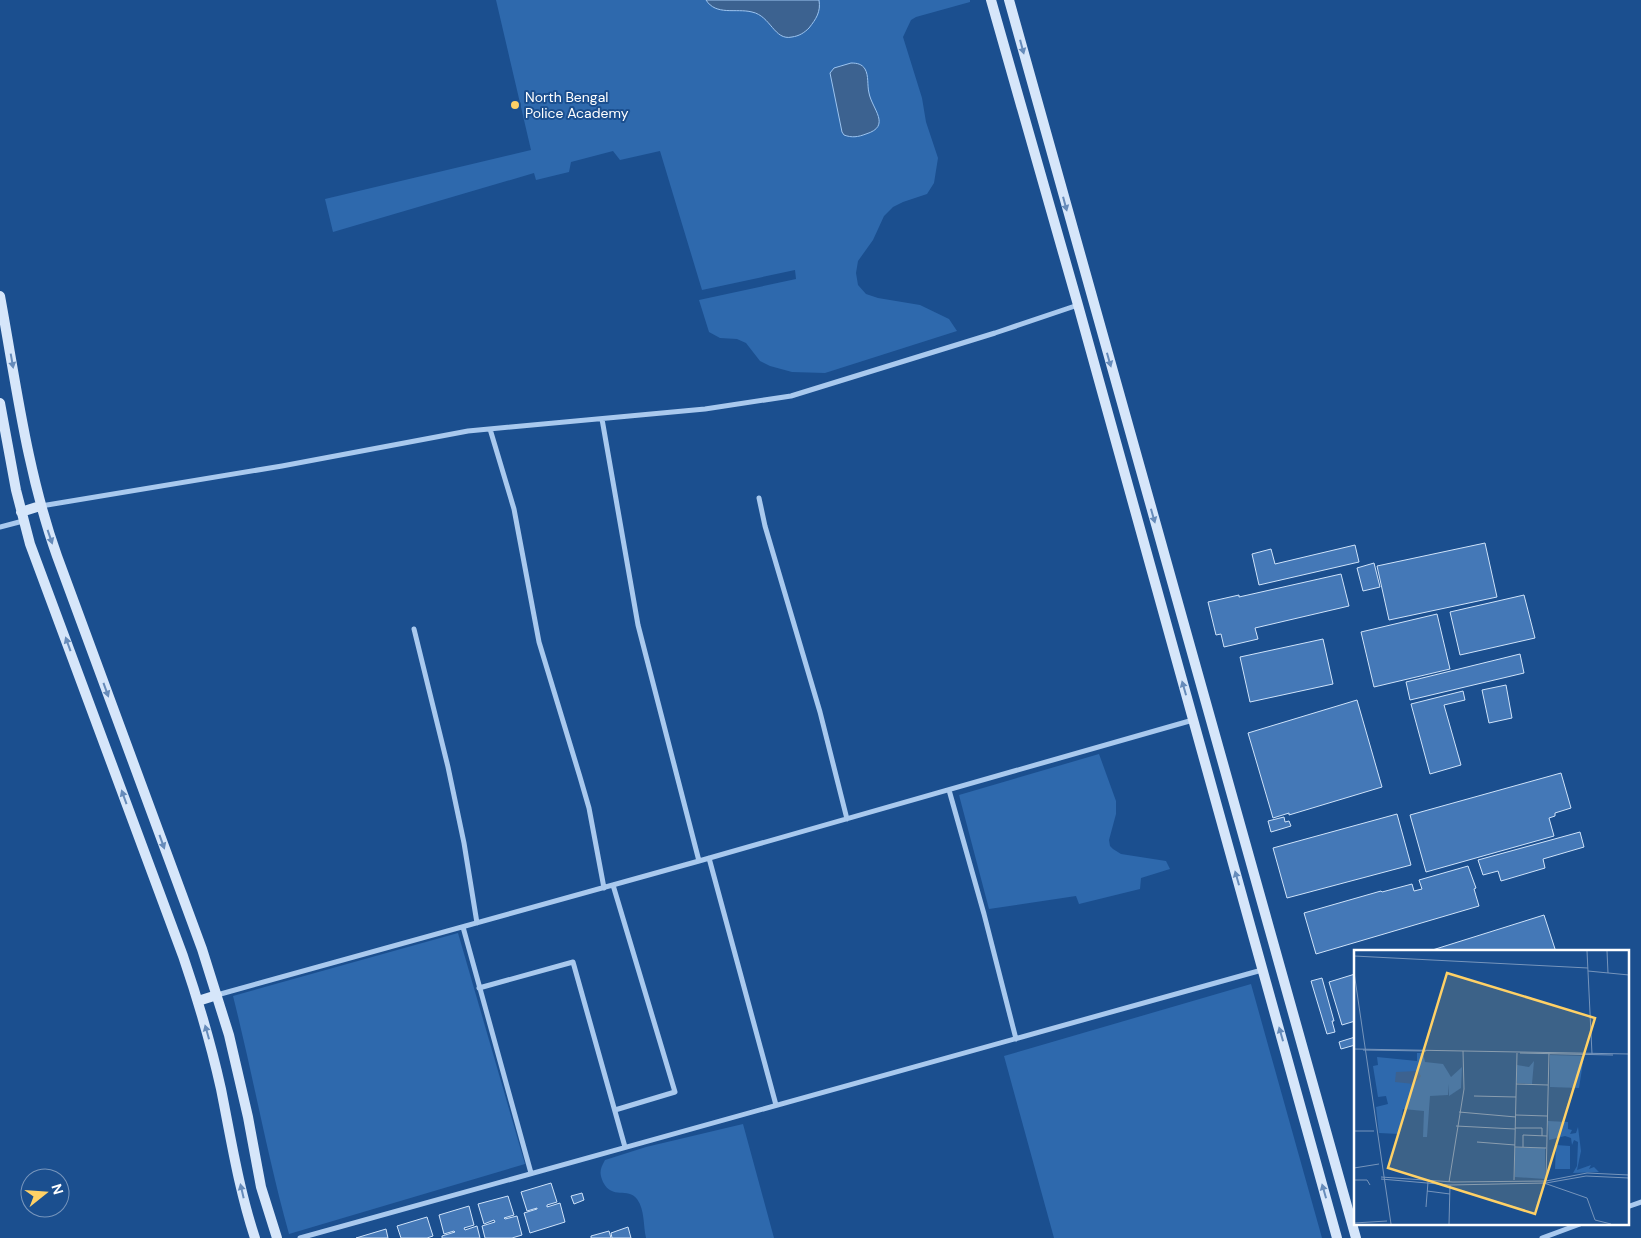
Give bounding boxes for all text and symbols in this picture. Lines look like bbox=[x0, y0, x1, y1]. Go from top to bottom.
one-way arrow bbox=[1018, 39, 1026, 55]
place label: North Bengal Police Academy bbox=[525, 88, 629, 122]
marker: North Bengal Police Academy bbox=[509, 99, 521, 111]
one-way arrow bbox=[1061, 196, 1069, 211]
one-way arrow bbox=[1105, 353, 1113, 368]
one-way arrow bbox=[8, 354, 16, 370]
one-way arrow bbox=[1150, 509, 1158, 524]
one-way arrow bbox=[46, 530, 54, 545]
one-way arrow bbox=[64, 637, 71, 652]
one-way arrow bbox=[1180, 680, 1188, 695]
one-way arrow bbox=[103, 682, 110, 697]
one-way arrow bbox=[120, 789, 128, 804]
one-way arrow bbox=[158, 835, 166, 850]
one-way arrow bbox=[1233, 870, 1241, 885]
inset map bbox=[1354, 950, 1628, 1226]
one-way arrow bbox=[203, 1025, 211, 1040]
one-way arrow bbox=[1276, 1027, 1284, 1042]
north arrow bbox=[20, 1168, 70, 1218]
text: N bbox=[47, 1182, 68, 1197]
one-way arrow bbox=[1320, 1183, 1328, 1199]
one-way arrow bbox=[238, 1184, 246, 1199]

